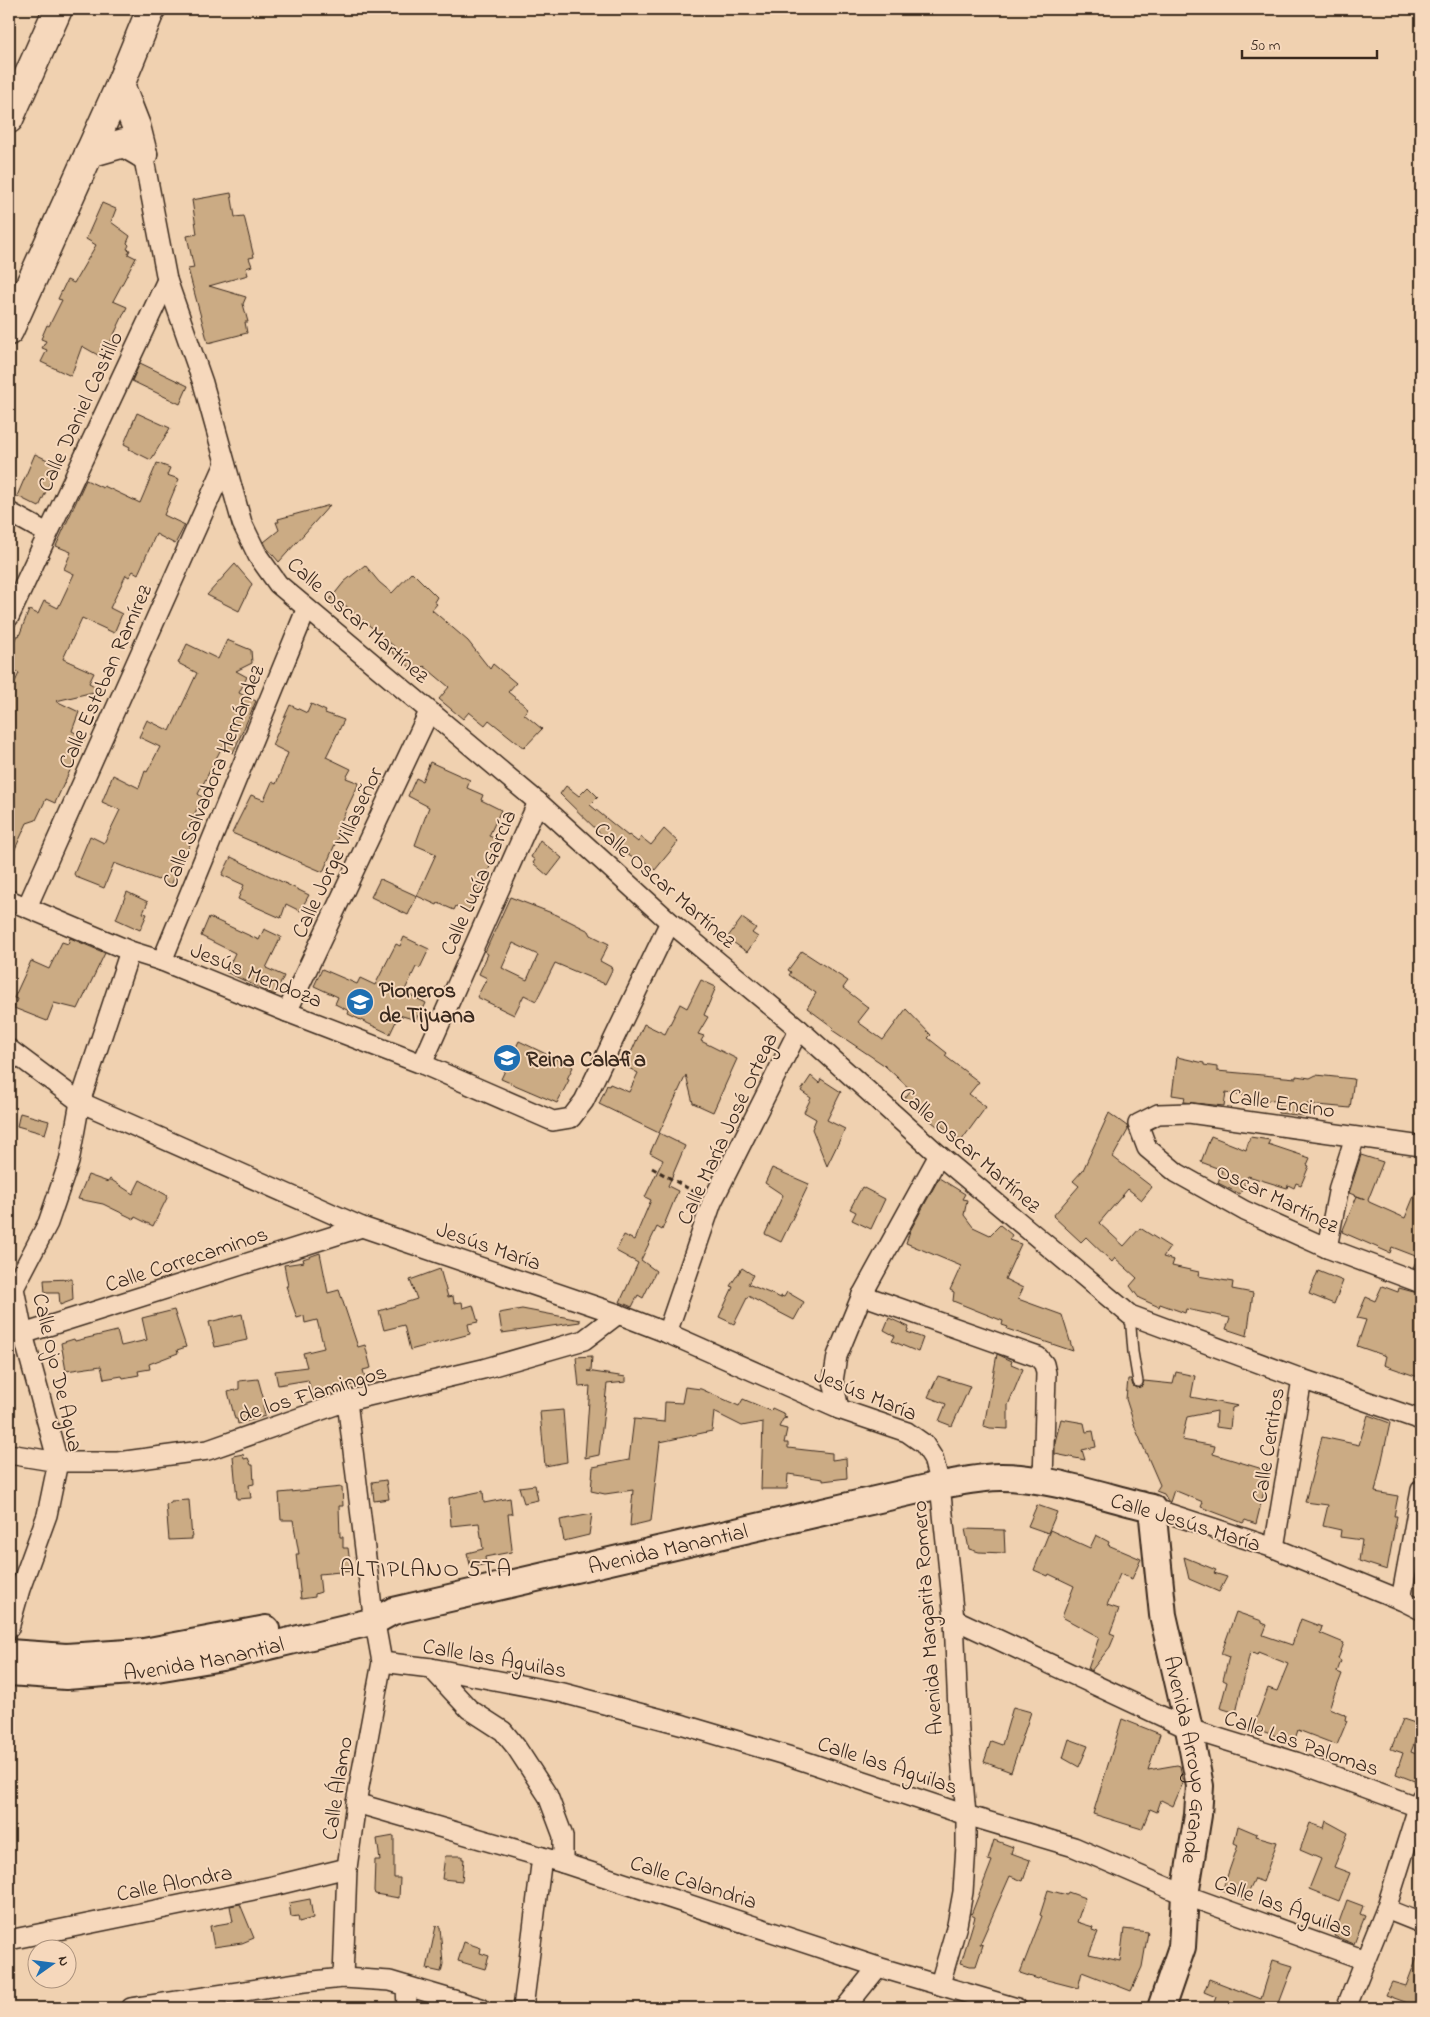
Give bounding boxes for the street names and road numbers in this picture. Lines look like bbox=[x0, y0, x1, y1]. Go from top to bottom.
street label: Calle Daniel Castillo bbox=[30, 327, 133, 498]
street label: Calle Oscar Martínez bbox=[279, 550, 436, 693]
street label: Calle Esteban Ramírez bbox=[52, 579, 162, 775]
street label: Calle Salvadora Hernández bbox=[155, 660, 275, 894]
street label: Calle Jorge Villaseñor bbox=[285, 762, 393, 945]
street label: Calle Lucía García bbox=[433, 805, 526, 961]
street label: Calle Oscar Martínez bbox=[586, 815, 743, 958]
street label: Jesús Mendoza bbox=[185, 936, 327, 1018]
street label: Calle María José Ortega bbox=[670, 1028, 788, 1231]
street label: Calle Oscar Martínez bbox=[891, 1080, 1048, 1223]
street label: Calle Encino bbox=[1226, 1082, 1337, 1128]
street label: Oscar Martínez bbox=[1210, 1156, 1344, 1244]
street label: Jesús María bbox=[431, 1215, 545, 1281]
street label: Calle Correcaminos bbox=[101, 1219, 273, 1302]
street label: Calle Ojo De Agua bbox=[21, 1290, 90, 1455]
street label: de los Flamingos bbox=[235, 1357, 391, 1434]
street label: Jesús María bbox=[808, 1361, 921, 1431]
street label: Calle Cerritos bbox=[1245, 1386, 1295, 1505]
street label: Calle Jesús María bbox=[1106, 1486, 1264, 1562]
street label: Avenida Margarita Romero bbox=[905, 1499, 954, 1736]
street label: Avenida Manantial bbox=[585, 1517, 751, 1585]
street label: Avenida Manantial bbox=[122, 1630, 288, 1691]
street label: Calle las Águilas bbox=[420, 1632, 569, 1689]
street label: Avenida Arroyo Grande bbox=[1154, 1653, 1213, 1866]
street label: Calle Las Palomas bbox=[1219, 1703, 1383, 1786]
street label: Calle las Águilas bbox=[813, 1729, 961, 1806]
street label: Calle Álamo bbox=[315, 1734, 363, 1843]
street label: Calle Calandria bbox=[625, 1848, 761, 1919]
street label: Calle Alondra bbox=[114, 1858, 235, 1912]
street label: Calle las Águilas bbox=[1209, 1868, 1357, 1949]

